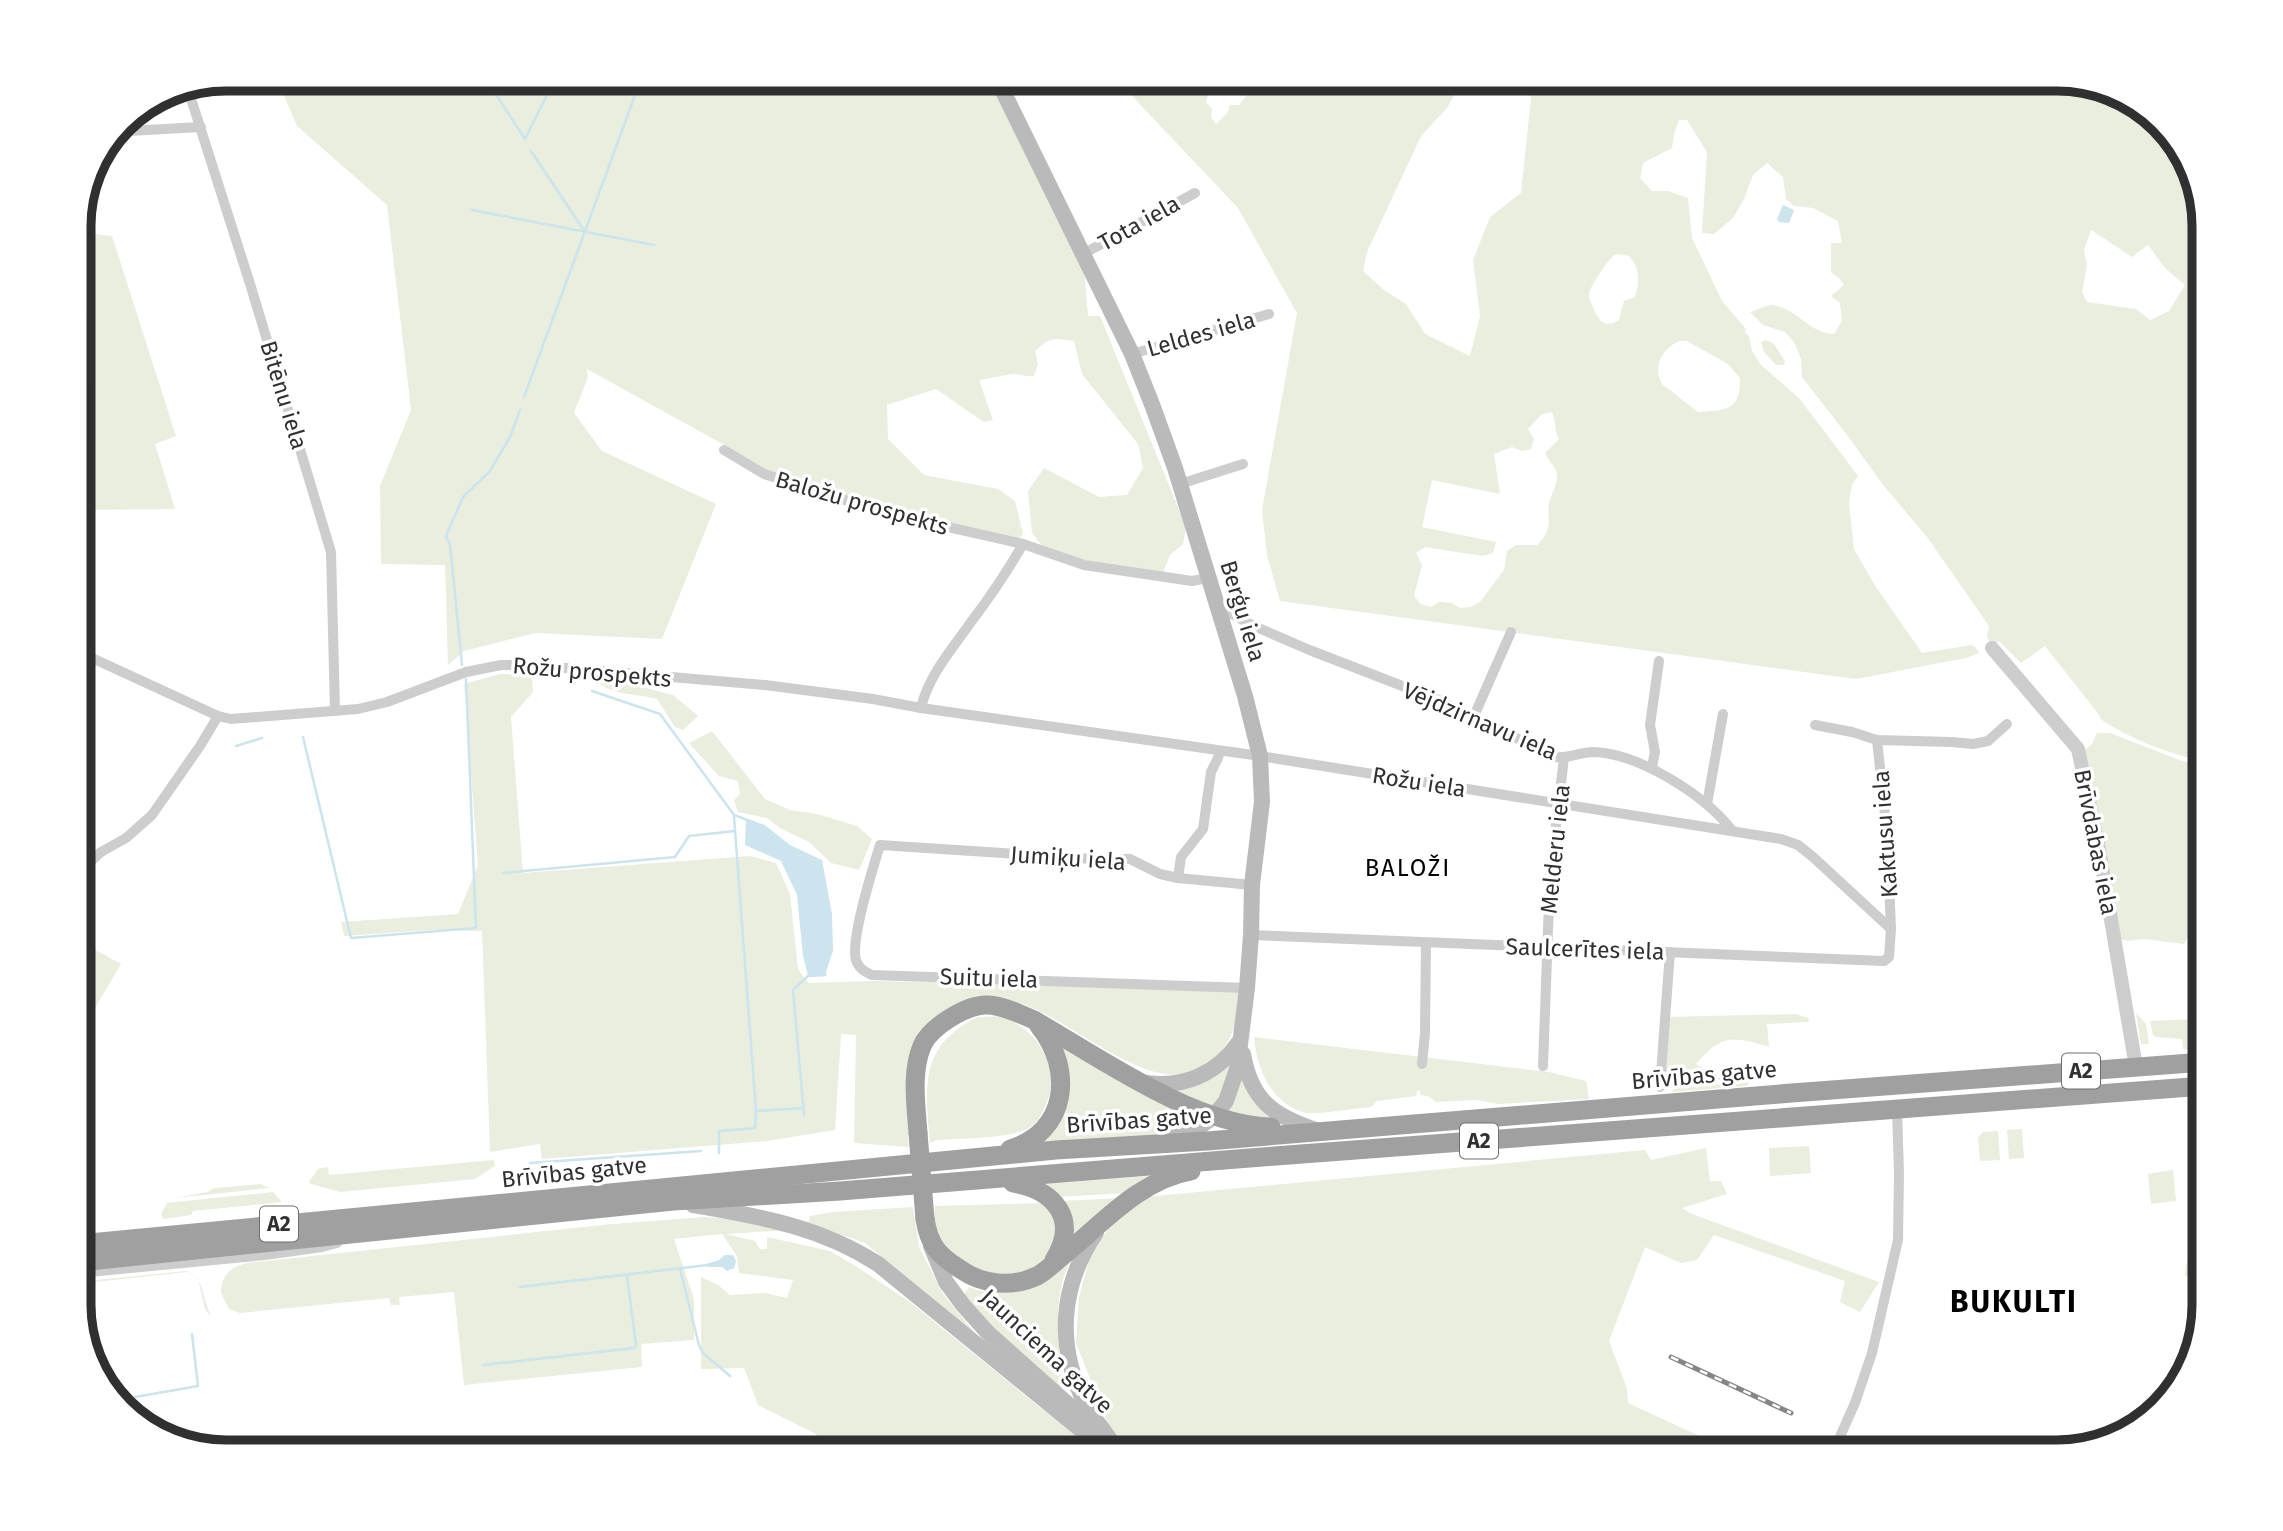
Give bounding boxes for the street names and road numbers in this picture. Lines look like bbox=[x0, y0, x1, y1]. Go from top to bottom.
street label: Tota iela bbox=[1093, 189, 1185, 257]
street label: Leldes iela bbox=[1144, 305, 1258, 363]
street label: Bitēnu iela bbox=[254, 337, 314, 453]
street label: Baložu prospekts bbox=[772, 465, 952, 541]
street label: Berģu iela bbox=[1214, 557, 1272, 665]
street label: Rožu prospekts bbox=[511, 651, 673, 693]
street label: Vējdzirnavu iela bbox=[1399, 676, 1561, 766]
street label: Rožu iela bbox=[1370, 761, 1468, 803]
street label: Brīvdabas iela bbox=[2068, 767, 2124, 917]
street label: Kaktusu iela bbox=[1867, 769, 1903, 899]
street label: Melderu iela bbox=[1534, 783, 1576, 915]
street label: Jumiķu iela bbox=[1009, 840, 1127, 878]
street label: Saulcerītes iela bbox=[1505, 932, 1665, 966]
street label: Suitu iela bbox=[939, 962, 1039, 994]
road number: A2 bbox=[2062, 1054, 2100, 1088]
street label: Brīvības gatve bbox=[1630, 1055, 1778, 1095]
street label: Brīvības gatve bbox=[1065, 1101, 1213, 1139]
road number: A2 bbox=[1460, 1124, 1498, 1158]
street label: Brīvības gatve bbox=[500, 1150, 648, 1194]
road number: A2 bbox=[260, 1206, 298, 1242]
street label: Jaunciema gatve bbox=[975, 1283, 1119, 1419]

